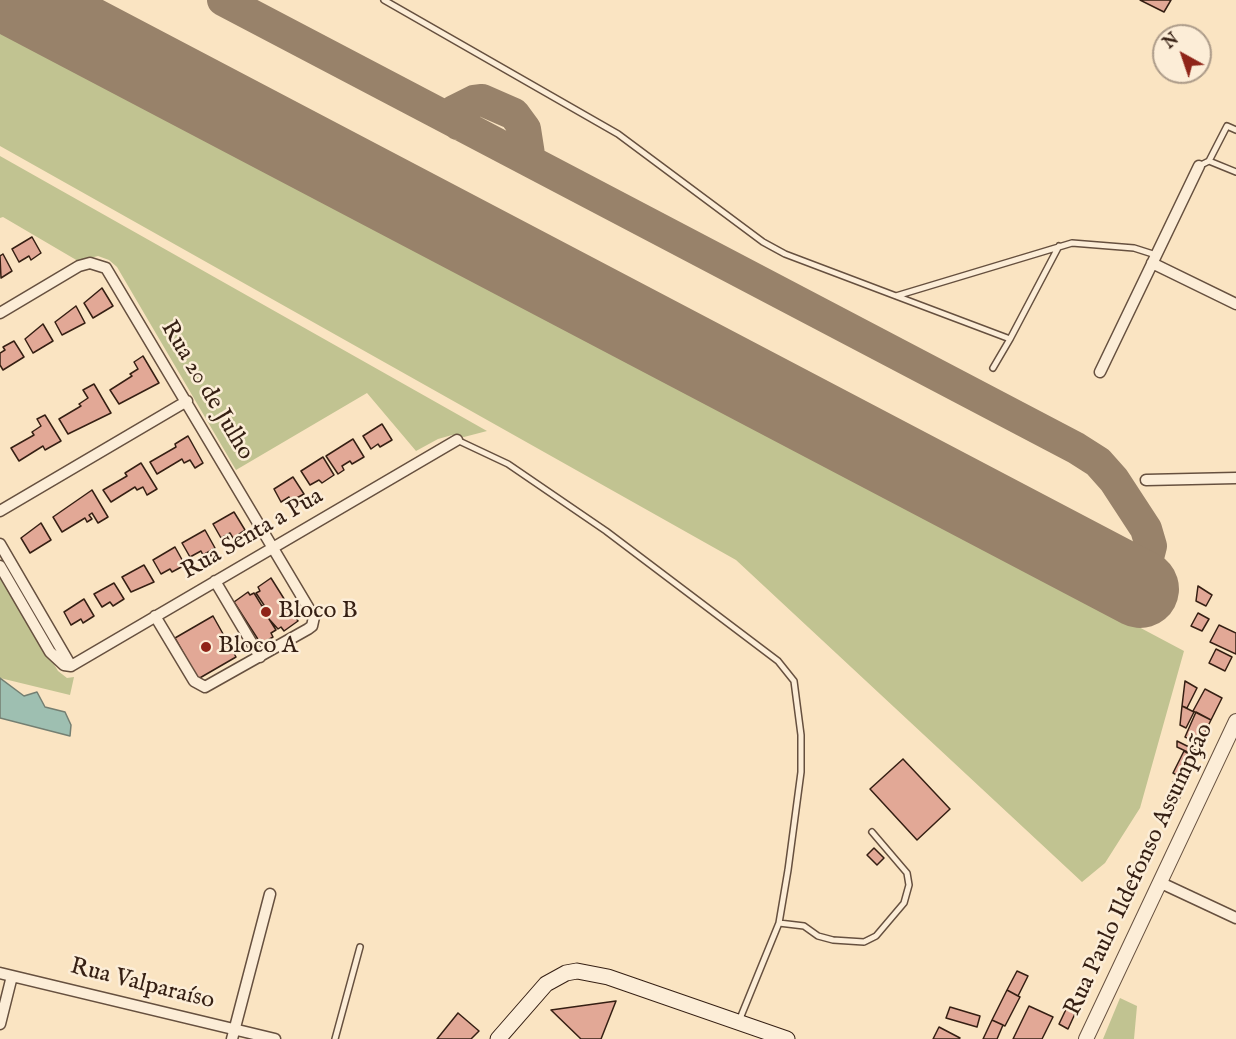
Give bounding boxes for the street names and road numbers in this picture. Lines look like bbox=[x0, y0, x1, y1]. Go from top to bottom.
street label: Rua 20 de Julho bbox=[153, 316, 259, 466]
street label: Rua Senta a Pua bbox=[177, 483, 329, 587]
street label: Rua Paulo Ildefonso Assumpção bbox=[1059, 719, 1221, 1021]
street label: Rua Valparaíso bbox=[67, 953, 217, 1017]

